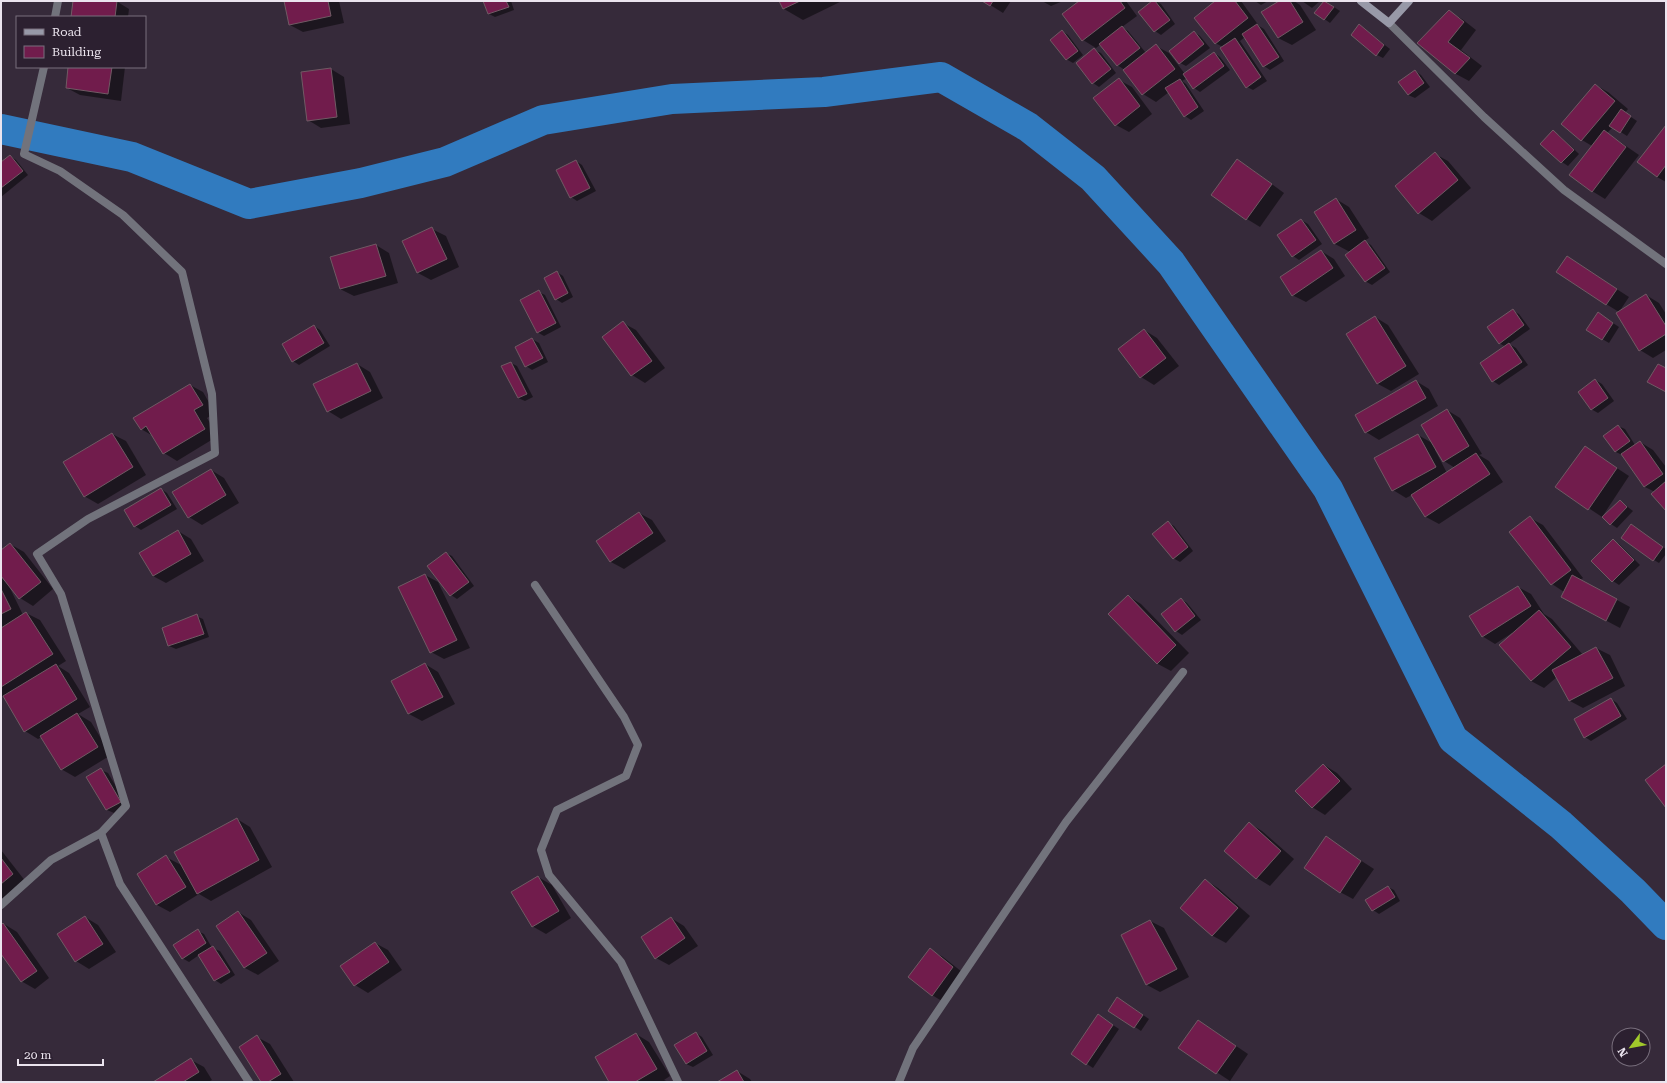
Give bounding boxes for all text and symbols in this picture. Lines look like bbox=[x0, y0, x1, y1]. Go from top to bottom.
legend bbox=[16, 16, 146, 68]
text: Road bbox=[52, 25, 82, 39]
text: Building bbox=[52, 45, 101, 59]
north arrow bbox=[1611, 1027, 1651, 1067]
scale bar bbox=[18, 1041, 103, 1067]
text: N bbox=[1615, 1045, 1631, 1059]
text: 20 m bbox=[24, 1048, 51, 1062]

